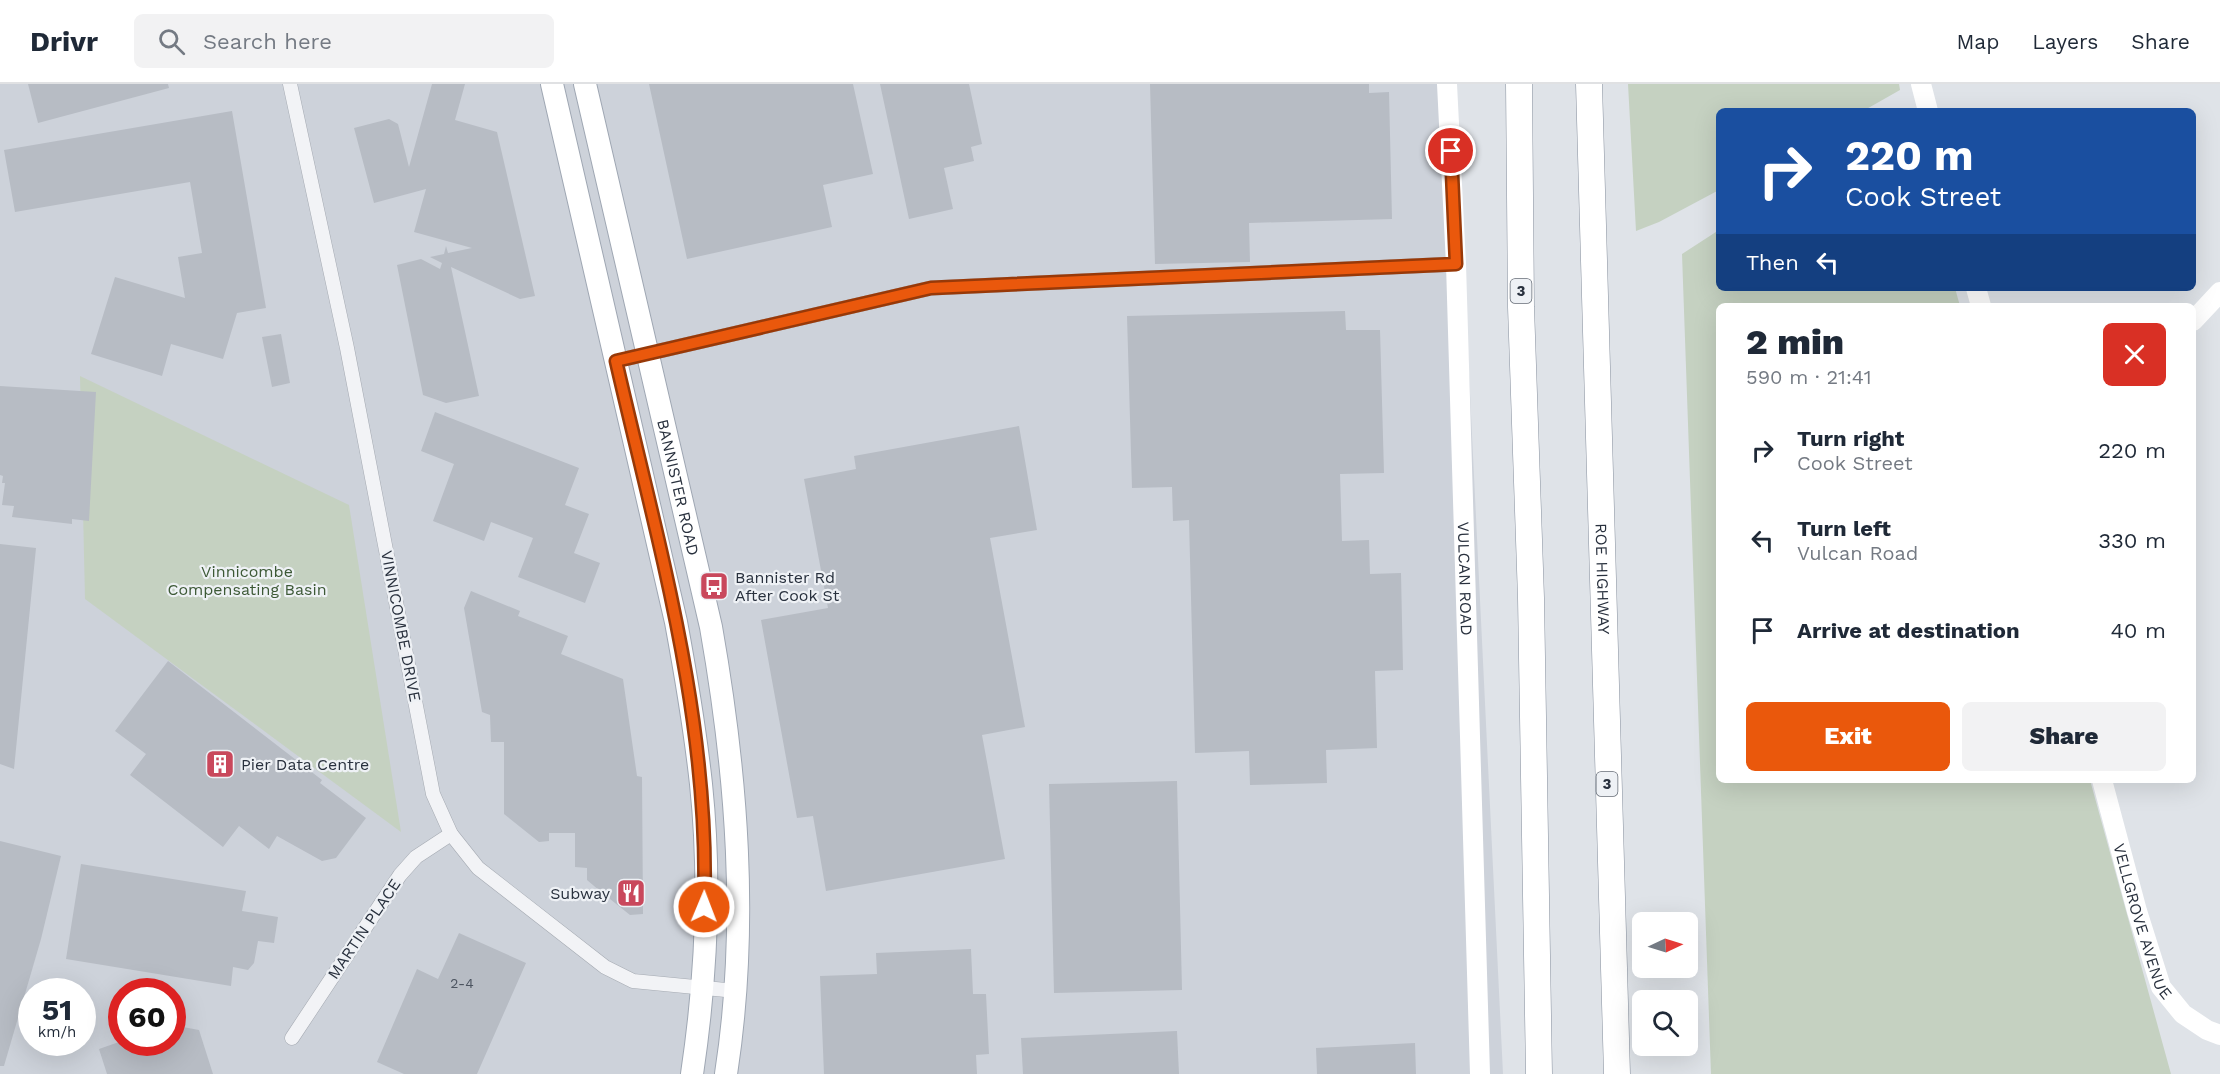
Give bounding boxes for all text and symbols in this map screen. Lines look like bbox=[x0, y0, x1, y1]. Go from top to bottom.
search box bbox=[134, 14, 554, 68]
text: Drivr bbox=[30, 25, 98, 58]
icon: search bbox=[155, 25, 188, 58]
text: Search here bbox=[203, 29, 332, 54]
text: Map bbox=[1956, 29, 1999, 54]
text: Layers bbox=[2032, 29, 2098, 54]
text: Share bbox=[2131, 29, 2190, 54]
pin bbox=[1425, 125, 1476, 176]
text: 220 m bbox=[1845, 131, 1974, 180]
icon: right bbox=[1746, 132, 1824, 210]
icon: arrive bbox=[1434, 134, 1467, 167]
text: Cook Street bbox=[1845, 181, 2001, 213]
icon: left bbox=[1811, 246, 1844, 279]
text: Then bbox=[1746, 250, 1799, 275]
road number: 3 bbox=[1510, 279, 1532, 303]
text: 2 min bbox=[1746, 321, 1844, 363]
button: close bbox=[2103, 323, 2166, 386]
text: 590 m · 21:41 bbox=[1746, 365, 1872, 389]
street label: BANNISTER ROAD bbox=[654, 417, 704, 557]
text: Turn right bbox=[1797, 426, 1904, 451]
icon: right bbox=[1746, 434, 1779, 467]
text: 220 m bbox=[2098, 438, 2166, 463]
text: Cook Street bbox=[1797, 451, 1913, 475]
text: Turn left bbox=[1797, 516, 1891, 541]
street label: VULCAN ROAD bbox=[1454, 521, 1477, 636]
street label: ROE HIGHWAY bbox=[1592, 523, 1614, 635]
icon: left bbox=[1746, 524, 1779, 557]
text: 330 m bbox=[2098, 528, 2166, 553]
text: Vulcan Road bbox=[1797, 541, 1918, 565]
street label: VINNICOMBE DRIVE bbox=[377, 549, 425, 703]
park label: Vinnicombe Compensating Basin bbox=[167, 562, 327, 599]
place label: Bannister Rd After Cook St bbox=[735, 568, 840, 605]
bus stop icon: Bannister Rd After Cook St bbox=[698, 570, 730, 602]
icon: arrive bbox=[1746, 614, 1779, 647]
text: Arrive at destination bbox=[1797, 618, 2020, 643]
text: 40 m bbox=[2110, 618, 2166, 643]
button: Exit bbox=[1746, 702, 1950, 771]
button: Share bbox=[1962, 702, 2166, 771]
building icon: Pier Data Centre bbox=[204, 748, 236, 780]
place label: Pier Data Centre bbox=[241, 755, 369, 774]
road number: 3 bbox=[1596, 772, 1618, 796]
street label: VELLGROVE AVENUE bbox=[2110, 841, 2176, 1003]
street label: MARTIN PLACE bbox=[323, 875, 405, 983]
position arrow bbox=[672, 875, 736, 939]
restaurant icon: Subway bbox=[615, 877, 647, 909]
place label: Subway bbox=[550, 884, 611, 903]
north arrow bbox=[1632, 912, 1698, 978]
map controls bbox=[1632, 912, 1698, 1056]
house number: 2-4 bbox=[450, 975, 474, 991]
speed limit sign: 60 bbox=[108, 978, 186, 1056]
button: search bbox=[1632, 990, 1698, 1056]
text: 51 bbox=[42, 992, 72, 1027]
text: km/h bbox=[38, 1023, 76, 1041]

